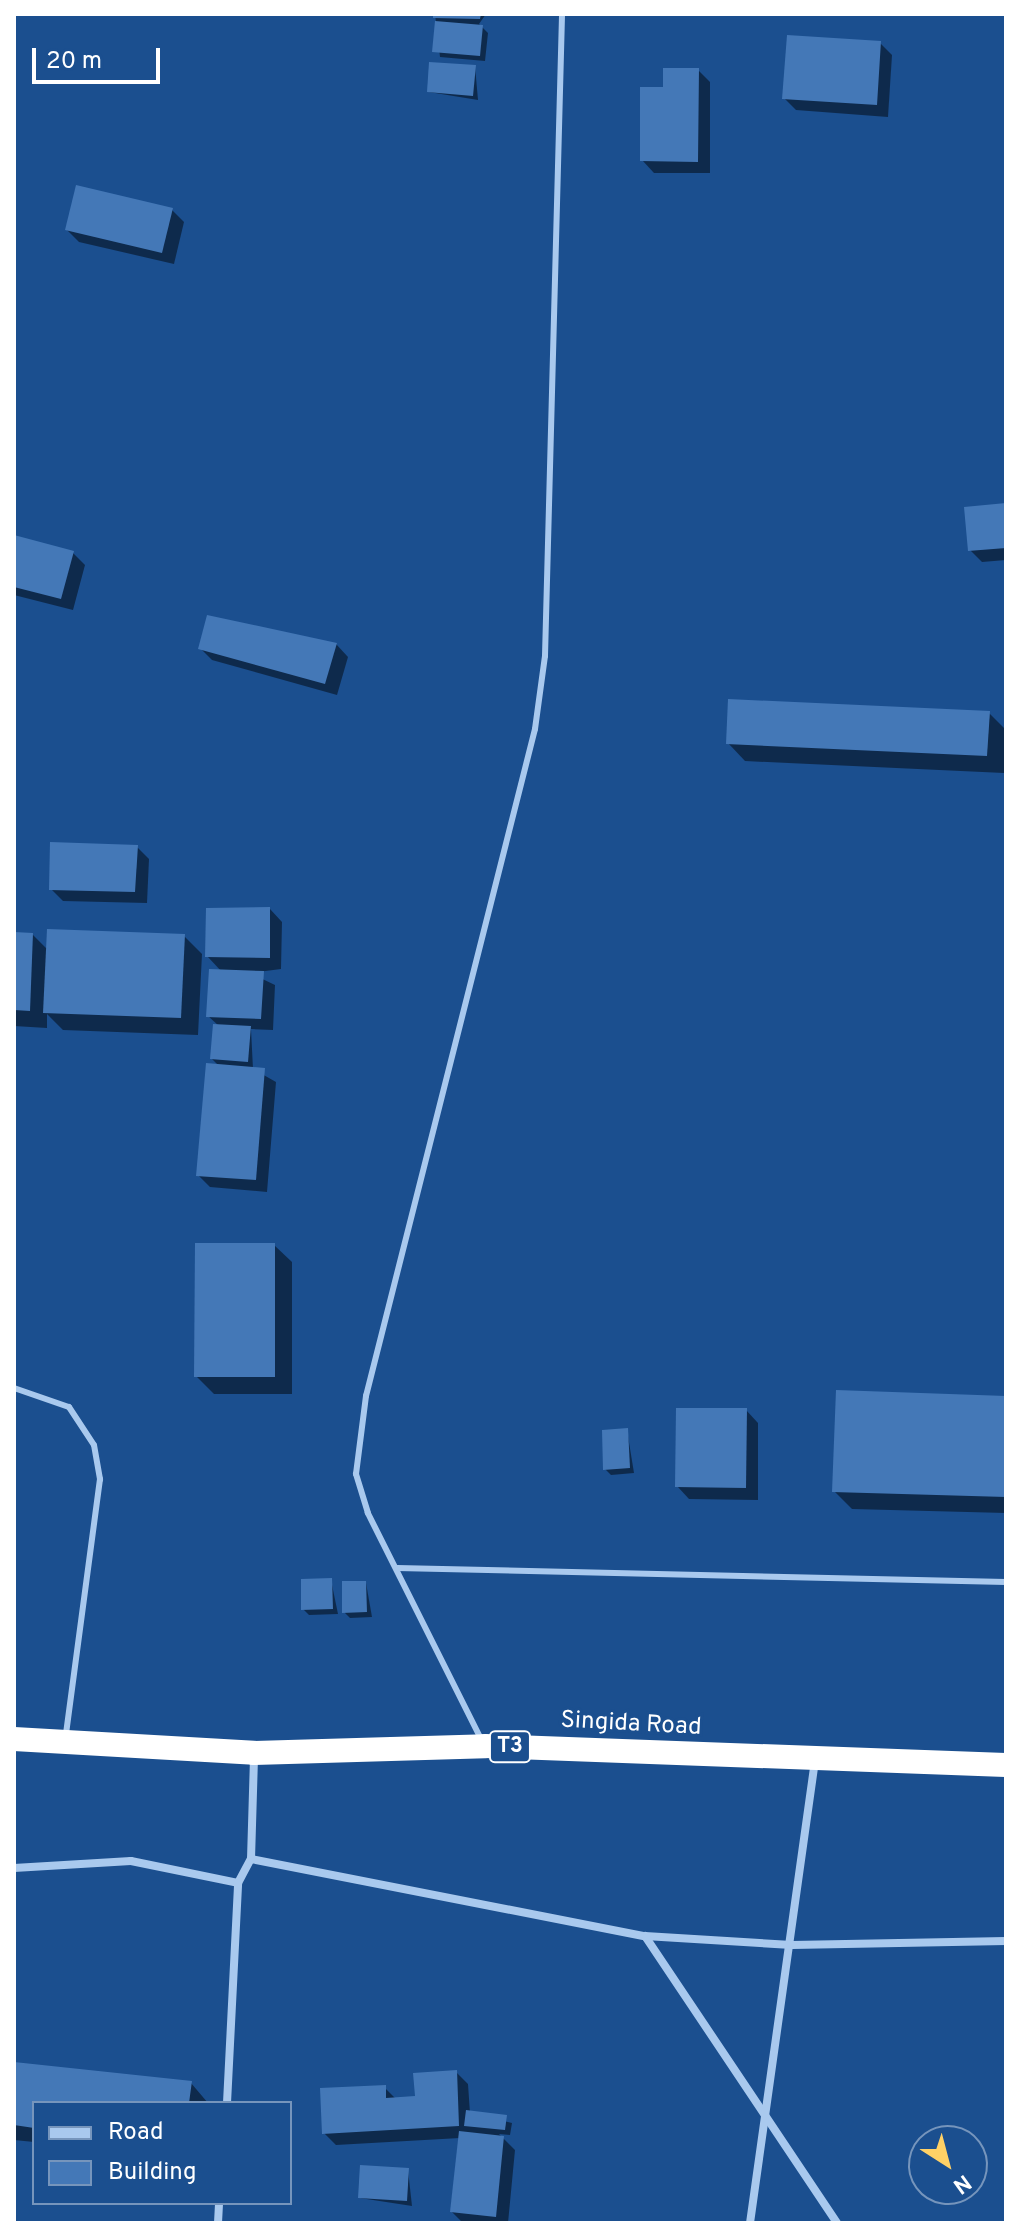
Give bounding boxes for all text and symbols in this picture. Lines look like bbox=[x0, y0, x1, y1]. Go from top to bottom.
scale bar bbox=[36, 32, 164, 82]
text: 20 m bbox=[46, 47, 102, 77]
street label: Singida Road bbox=[560, 1707, 702, 1743]
road number: T3 bbox=[488, 1729, 532, 1765]
legend bbox=[32, 2101, 292, 2205]
text: Road bbox=[108, 2118, 164, 2148]
north arrow bbox=[908, 2125, 988, 2205]
text: Building bbox=[108, 2158, 197, 2188]
text: N bbox=[947, 2168, 976, 2199]

